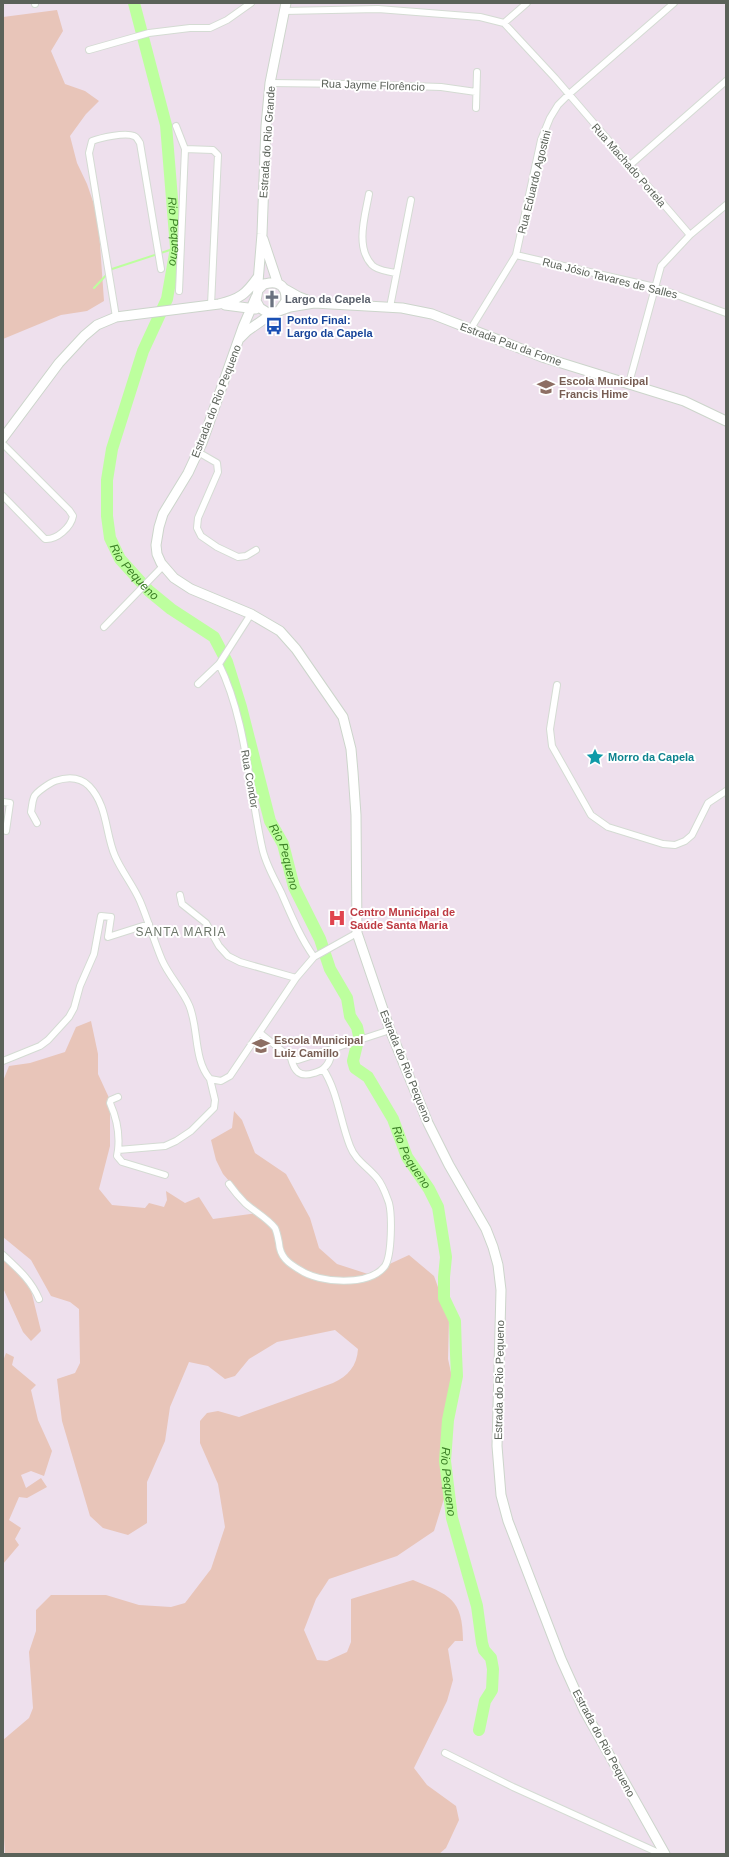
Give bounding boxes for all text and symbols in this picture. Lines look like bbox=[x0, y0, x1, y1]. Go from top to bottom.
street label: Rua Jayme Florêncio bbox=[321, 77, 425, 93]
street label: Estrada do Rio Grande bbox=[257, 85, 277, 199]
street label: Rua Machado Portela bbox=[590, 121, 669, 210]
street label: Rua Eduardo Agostini bbox=[515, 129, 553, 235]
water label: Rio Pequeno bbox=[165, 196, 183, 267]
street label: Rua Jósio Tavares de Salles bbox=[541, 255, 679, 301]
church icon: Largo da Capela bbox=[262, 289, 282, 309]
place label: Largo da Capela bbox=[285, 293, 371, 305]
place label: Ponto Final: Largo da Capela bbox=[287, 314, 373, 339]
bus stop icon: Ponto Final: Largo da Capela bbox=[264, 316, 284, 336]
street label: Estrada Pau da Fome bbox=[459, 320, 563, 368]
street label: Estrada do Rio Pequeno bbox=[189, 343, 243, 459]
place label: Escola Municipal Francis Hime bbox=[559, 375, 648, 400]
school or university icon: Escola Municipal Francis Hime bbox=[536, 377, 556, 397]
water label: Rio Pequeno bbox=[107, 542, 162, 603]
place icon: Morro da Capela bbox=[585, 747, 605, 767]
street label: Rua Condor bbox=[239, 749, 261, 810]
place label: Morro da Capela bbox=[608, 751, 695, 763]
water label: Rio Pequeno bbox=[266, 821, 302, 892]
place label: Centro Municipal de Saúde Santa Maria bbox=[350, 906, 455, 931]
hospital icon: Centro Municipal de Saúde Santa Maria bbox=[327, 908, 347, 928]
district label: SANTA MARIA bbox=[136, 925, 226, 939]
street label: Estrada do Rio Pequeno bbox=[378, 1008, 434, 1124]
place label: Escola Municipal Luiz Camillo bbox=[274, 1034, 363, 1059]
school or university icon: Escola Municipal Luiz Camillo bbox=[251, 1036, 271, 1056]
water label: Rio Pequeno bbox=[389, 1124, 434, 1192]
street label: Estrada do Rio Pequeno bbox=[492, 1320, 506, 1440]
water label: Rio Pequeno bbox=[438, 1447, 459, 1517]
street label: Estrada do Rio Pequeno bbox=[571, 1687, 637, 1799]

